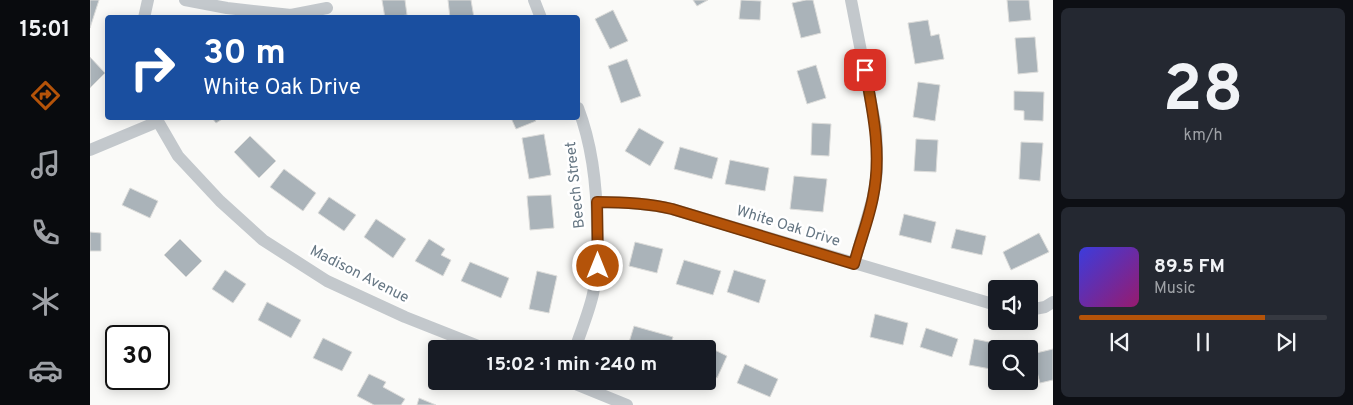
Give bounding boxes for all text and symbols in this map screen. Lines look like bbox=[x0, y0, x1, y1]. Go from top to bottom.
text: 15:01 bbox=[20, 17, 70, 44]
text: 30 m bbox=[203, 32, 286, 76]
icon: right bbox=[120, 35, 185, 100]
pin bbox=[844, 49, 886, 91]
text: 28 bbox=[1163, 52, 1243, 134]
icon: arrive bbox=[851, 56, 879, 84]
text: White Oak Drive bbox=[203, 75, 361, 102]
icon: directions bbox=[28, 78, 63, 113]
text: km/h bbox=[1184, 126, 1222, 146]
street label: Beech Street bbox=[562, 141, 590, 229]
icon: music bbox=[28, 147, 63, 182]
street label: White Oak Drive bbox=[734, 202, 842, 252]
icon: phone bbox=[28, 215, 63, 250]
position arrow bbox=[571, 239, 623, 291]
street label: Madison Avenue bbox=[306, 242, 412, 308]
text: 89.5 FM bbox=[1154, 255, 1225, 279]
text: Music bbox=[1154, 279, 1195, 299]
map controls bbox=[988, 280, 1038, 390]
button: sound bbox=[988, 280, 1038, 330]
icon: climate bbox=[28, 284, 63, 319]
speed limit sign: 30 bbox=[105, 325, 170, 390]
icon: previous bbox=[1106, 328, 1134, 356]
icon: pause bbox=[1189, 328, 1217, 356]
icon: next bbox=[1272, 328, 1300, 356]
button: search bbox=[988, 340, 1038, 390]
icon: car bbox=[28, 353, 63, 388]
text: 15:02 · 1 min · 240 m bbox=[487, 353, 657, 377]

